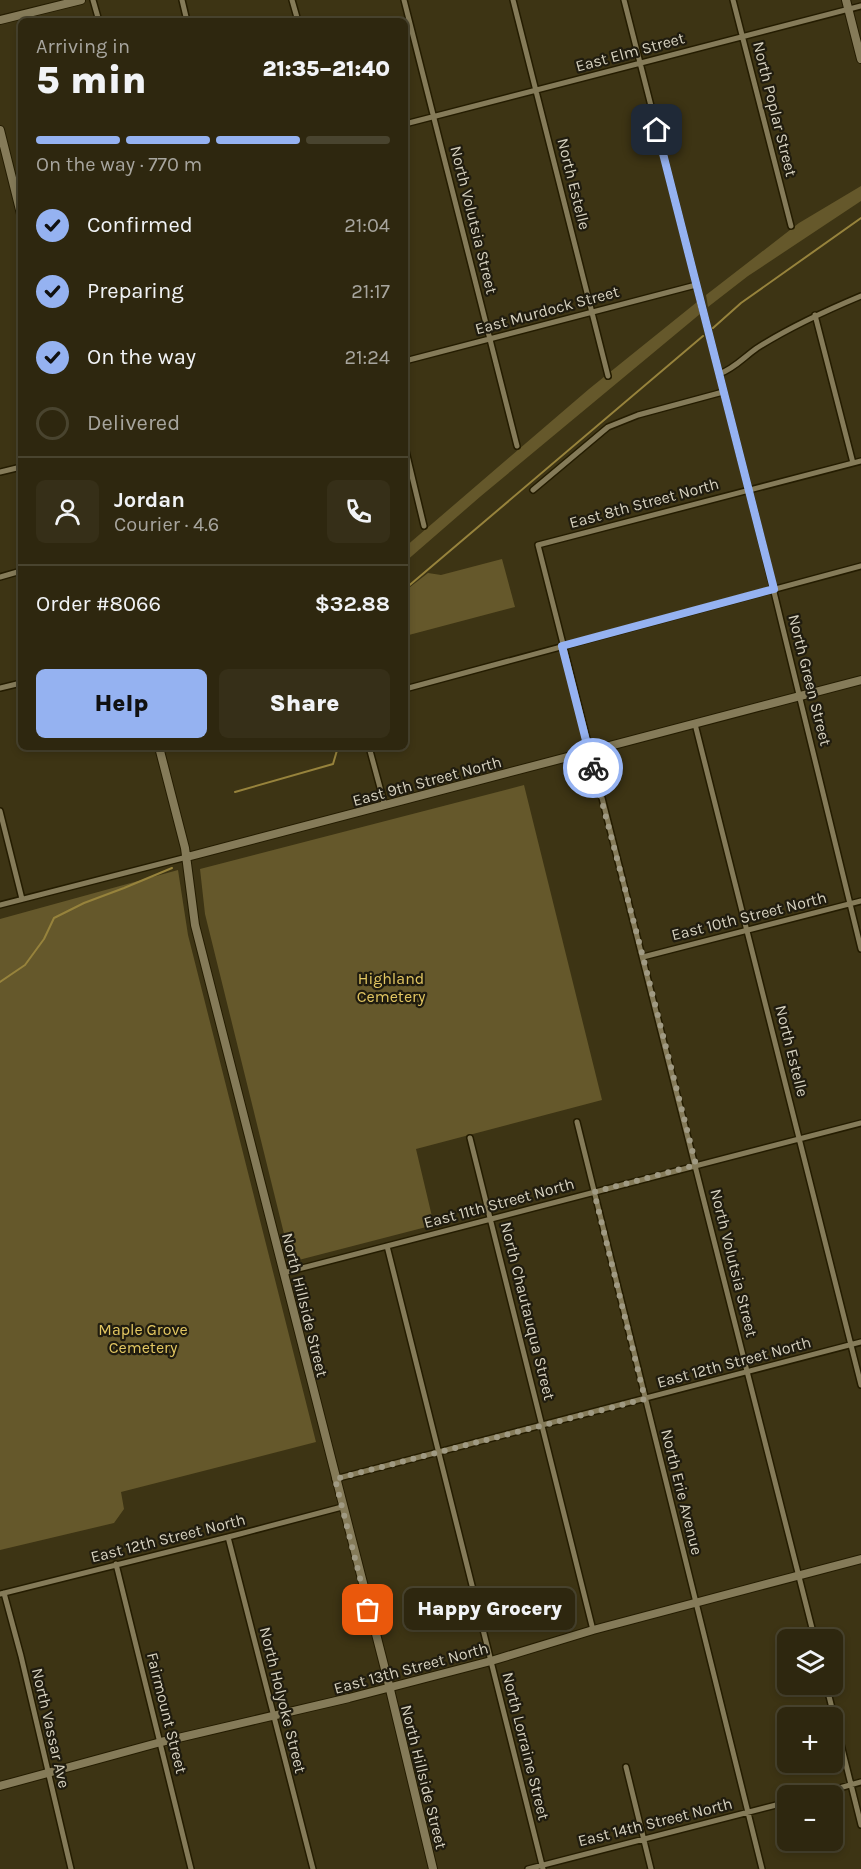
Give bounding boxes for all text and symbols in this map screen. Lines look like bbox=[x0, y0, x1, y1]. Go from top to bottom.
street label: East Elm Street bbox=[573, 28, 687, 76]
text: Arriving in bbox=[36, 35, 130, 58]
street label: North Poplar Street bbox=[749, 39, 801, 179]
text: 21:35–21:40 bbox=[262, 56, 390, 82]
text: 5 min bbox=[36, 57, 147, 103]
pin bbox=[631, 104, 682, 155]
icon: home bbox=[640, 113, 673, 146]
street label: North Estelle bbox=[553, 136, 595, 232]
street label: North Volutsia Street bbox=[446, 144, 502, 296]
text: On the way · 770 m bbox=[36, 153, 202, 176]
icon: check bbox=[36, 209, 69, 242]
text: Confirmed bbox=[87, 212, 193, 238]
text: 21:04 bbox=[344, 214, 390, 237]
icon: check bbox=[36, 275, 69, 308]
text: Preparing bbox=[87, 278, 184, 304]
text: 21:17 bbox=[351, 280, 390, 303]
street label: East Murdock Street bbox=[473, 282, 621, 338]
icon: check bbox=[36, 341, 69, 374]
text: On the way bbox=[87, 344, 196, 370]
text: 21:24 bbox=[344, 346, 390, 369]
text: Delivered bbox=[87, 410, 180, 436]
street label: East 8th Street North bbox=[567, 474, 721, 532]
button: person bbox=[36, 480, 99, 543]
button: phone bbox=[327, 480, 390, 543]
text: Jordan bbox=[114, 487, 185, 513]
text: Courier · 4.6 bbox=[114, 513, 219, 536]
text: Order #8066 bbox=[36, 591, 161, 617]
text: $32.88 bbox=[315, 591, 390, 617]
street label: North Green Street bbox=[784, 612, 836, 748]
button: Help bbox=[36, 669, 207, 738]
button: Share bbox=[219, 669, 390, 738]
courier bbox=[563, 738, 623, 798]
street label: East 9th Street North bbox=[350, 752, 504, 810]
icon: bike bbox=[577, 752, 610, 785]
street label: East 10th Street North bbox=[669, 888, 829, 944]
park label: Highland Cemetery bbox=[357, 969, 426, 1006]
street label: North Estelle bbox=[771, 1003, 813, 1099]
street label: East 11th Street North bbox=[422, 1174, 576, 1232]
street label: North Volutsia Street bbox=[706, 1187, 762, 1339]
street label: North Chautauqua Street bbox=[497, 1220, 559, 1402]
street label: North Hillside Street bbox=[278, 1231, 332, 1379]
park label: Maple Grove Cemetery bbox=[98, 1320, 188, 1357]
street label: East 12th Street North bbox=[655, 1332, 813, 1392]
street label: North Erie Avenue bbox=[657, 1427, 707, 1557]
street label: East 12th Street North bbox=[89, 1510, 247, 1566]
pin bbox=[342, 1584, 393, 1635]
callout: Happy Grocery bbox=[404, 1589, 575, 1631]
icon: bag bbox=[351, 1593, 384, 1626]
text: Happy Grocery bbox=[417, 1597, 562, 1620]
street label: North Holyoke Street bbox=[256, 1625, 310, 1775]
map controls bbox=[777, 1629, 843, 1851]
button: layers bbox=[777, 1629, 843, 1695]
street label: East 13th Street North bbox=[332, 1638, 490, 1698]
street label: Fairmount Street bbox=[143, 1650, 191, 1776]
street label: North Vassar Ave bbox=[28, 1666, 74, 1790]
street label: North Lorraine Street bbox=[498, 1670, 554, 1822]
street label: North Hillside Street bbox=[397, 1703, 451, 1851]
button: + bbox=[777, 1707, 843, 1773]
button: − bbox=[777, 1785, 843, 1851]
street label: East 14th Street North bbox=[576, 1794, 734, 1850]

